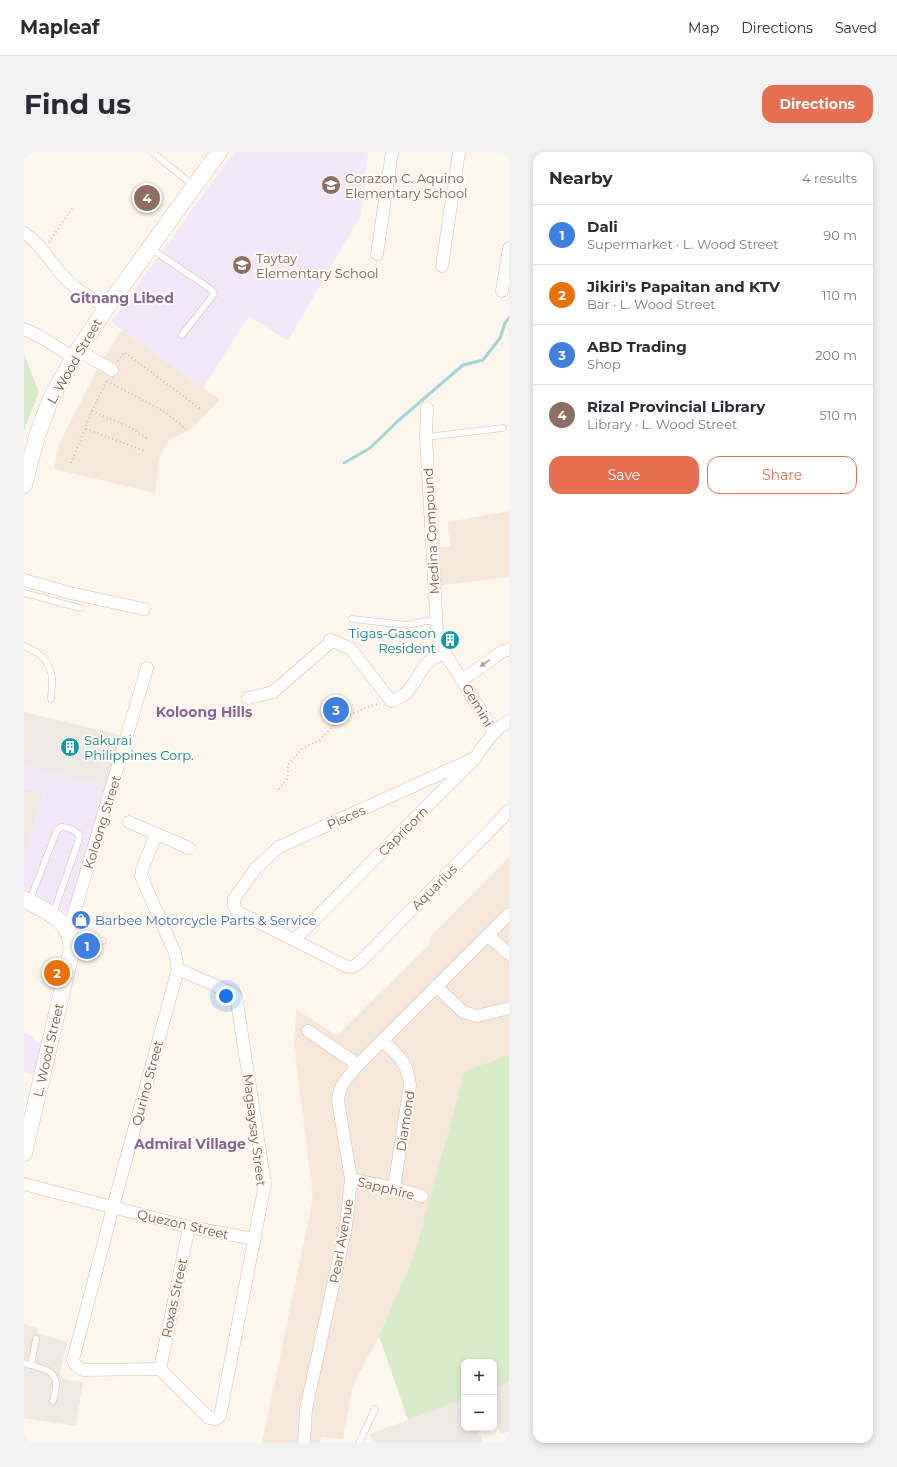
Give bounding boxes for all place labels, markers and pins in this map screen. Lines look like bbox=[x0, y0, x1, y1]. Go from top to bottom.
place label: Corazon C. Aquino Elementary School bbox=[345, 170, 468, 201]
school or university icon: Corazon C. Aquino Elementary School bbox=[320, 174, 342, 196]
pin: 4 bbox=[134, 183, 160, 213]
place label: Taytay Elementary School bbox=[256, 250, 379, 281]
school or university icon: Taytay Elementary School bbox=[231, 254, 253, 276]
place label: Tigas-Gascon Resident bbox=[349, 625, 436, 656]
building icon: Tigas-Gascon Resident bbox=[439, 629, 461, 651]
pin: 3 bbox=[323, 695, 349, 725]
place label: Sakurai Philippines Corp. bbox=[84, 732, 194, 763]
building icon: Sakurai Philippines Corp. bbox=[59, 736, 81, 758]
shop icon: Barbee Motorcycle Parts & Service bbox=[70, 909, 92, 931]
place label: Barbee Motorcycle Parts & Service bbox=[95, 912, 317, 928]
pin: 1 bbox=[74, 931, 100, 961]
pin: 2 bbox=[44, 958, 70, 988]

